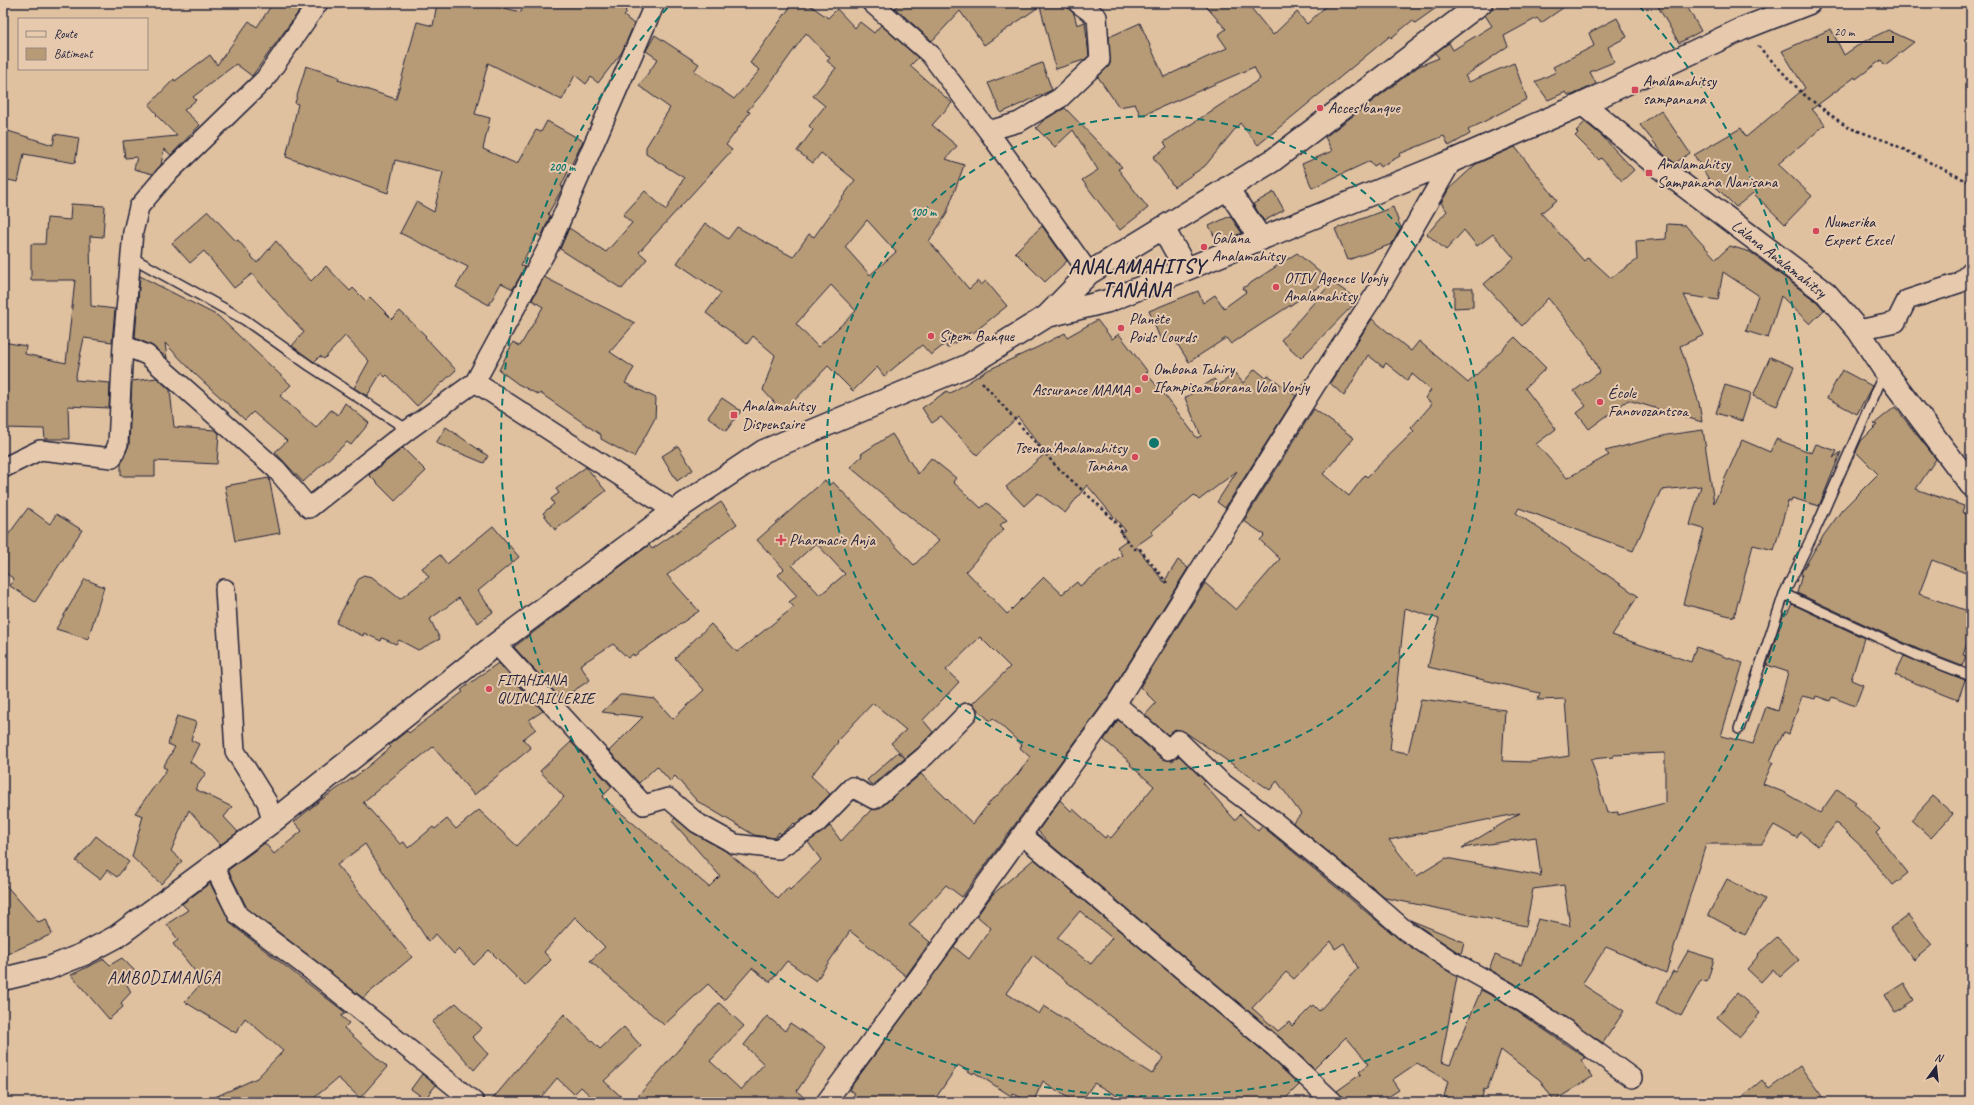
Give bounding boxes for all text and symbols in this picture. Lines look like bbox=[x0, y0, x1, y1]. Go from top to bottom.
legend bbox=[18, 18, 148, 70]
scale bar bbox=[1828, 18, 1893, 44]
text: 20 m bbox=[1834, 24, 1856, 40]
text: Route bbox=[54, 26, 78, 42]
text: Bâtiment bbox=[54, 46, 93, 62]
place label: Analamahitsy sampanana bbox=[1643, 71, 1718, 109]
marker: Analamahitsy sampanana bbox=[1630, 85, 1640, 95]
place label: Acces banque bbox=[1328, 98, 1401, 118]
marker: Acces banque bbox=[1315, 103, 1325, 113]
place label: Analamahitsy Sampanana Nanisana bbox=[1657, 154, 1779, 192]
text: 200 m bbox=[549, 159, 576, 175]
marker: Analamahitsy Sampanana Nanisana bbox=[1644, 168, 1654, 178]
text: 100 m bbox=[910, 204, 937, 220]
place label: Numerika Expert Excel bbox=[1824, 212, 1896, 250]
street label: Làlana Analamahitsy bbox=[1727, 216, 1832, 303]
marker: Numerika Expert Excel bbox=[1811, 226, 1821, 236]
place label: Galana Analamahitsy bbox=[1212, 228, 1287, 266]
marker: Galana Analamahitsy bbox=[1199, 242, 1209, 252]
district label: ANALAMAHITSY TANÀNA bbox=[1068, 254, 1208, 302]
place label: OTIV Agence Vonjy Analamahitsy bbox=[1284, 268, 1389, 306]
marker: OTIV Agence Vonjy Analamahitsy bbox=[1271, 282, 1281, 292]
place label: Planète Poids Lourds bbox=[1129, 309, 1198, 347]
marker: Planète Poids Lourds bbox=[1116, 323, 1126, 333]
place label: Sipem Banque bbox=[939, 326, 1016, 346]
marker: Sipem Banque bbox=[926, 331, 936, 341]
place label: Ombona Tahiry Ifampisamborana Vola Vonjy bbox=[1153, 359, 1311, 397]
marker: Ombona Tahiry Ifampisamborana Vola Vonjy bbox=[1140, 373, 1150, 383]
place label: Assurance MAMA bbox=[1032, 380, 1131, 400]
place label: École Fanovozantsoa bbox=[1608, 383, 1689, 421]
marker: Assurance MAMA bbox=[1133, 385, 1143, 395]
place label: Analamahitsy Dispensaire bbox=[742, 396, 817, 434]
marker: École Fanovozantsoa bbox=[1595, 397, 1605, 407]
marker: Analamahitsy Dispensaire bbox=[729, 410, 739, 420]
centre of rings bbox=[1147, 436, 1161, 450]
place label: Tsenan'Analamahitsy Tanàna bbox=[1014, 438, 1129, 476]
marker: Tsenan'Analamahitsy Tanàna bbox=[1130, 452, 1140, 462]
place label: Pharmacie Anja bbox=[789, 530, 876, 550]
marker: Pharmacie Anja bbox=[776, 535, 786, 545]
place label: FITAHIANA QUINCAILLERIE bbox=[497, 670, 597, 708]
marker: FITAHIANA QUINCAILLERIE bbox=[484, 684, 494, 694]
district label: AMBODIMANGA bbox=[107, 967, 221, 988]
north arrow bbox=[1916, 1047, 1956, 1087]
text: N bbox=[1933, 1050, 1946, 1066]

